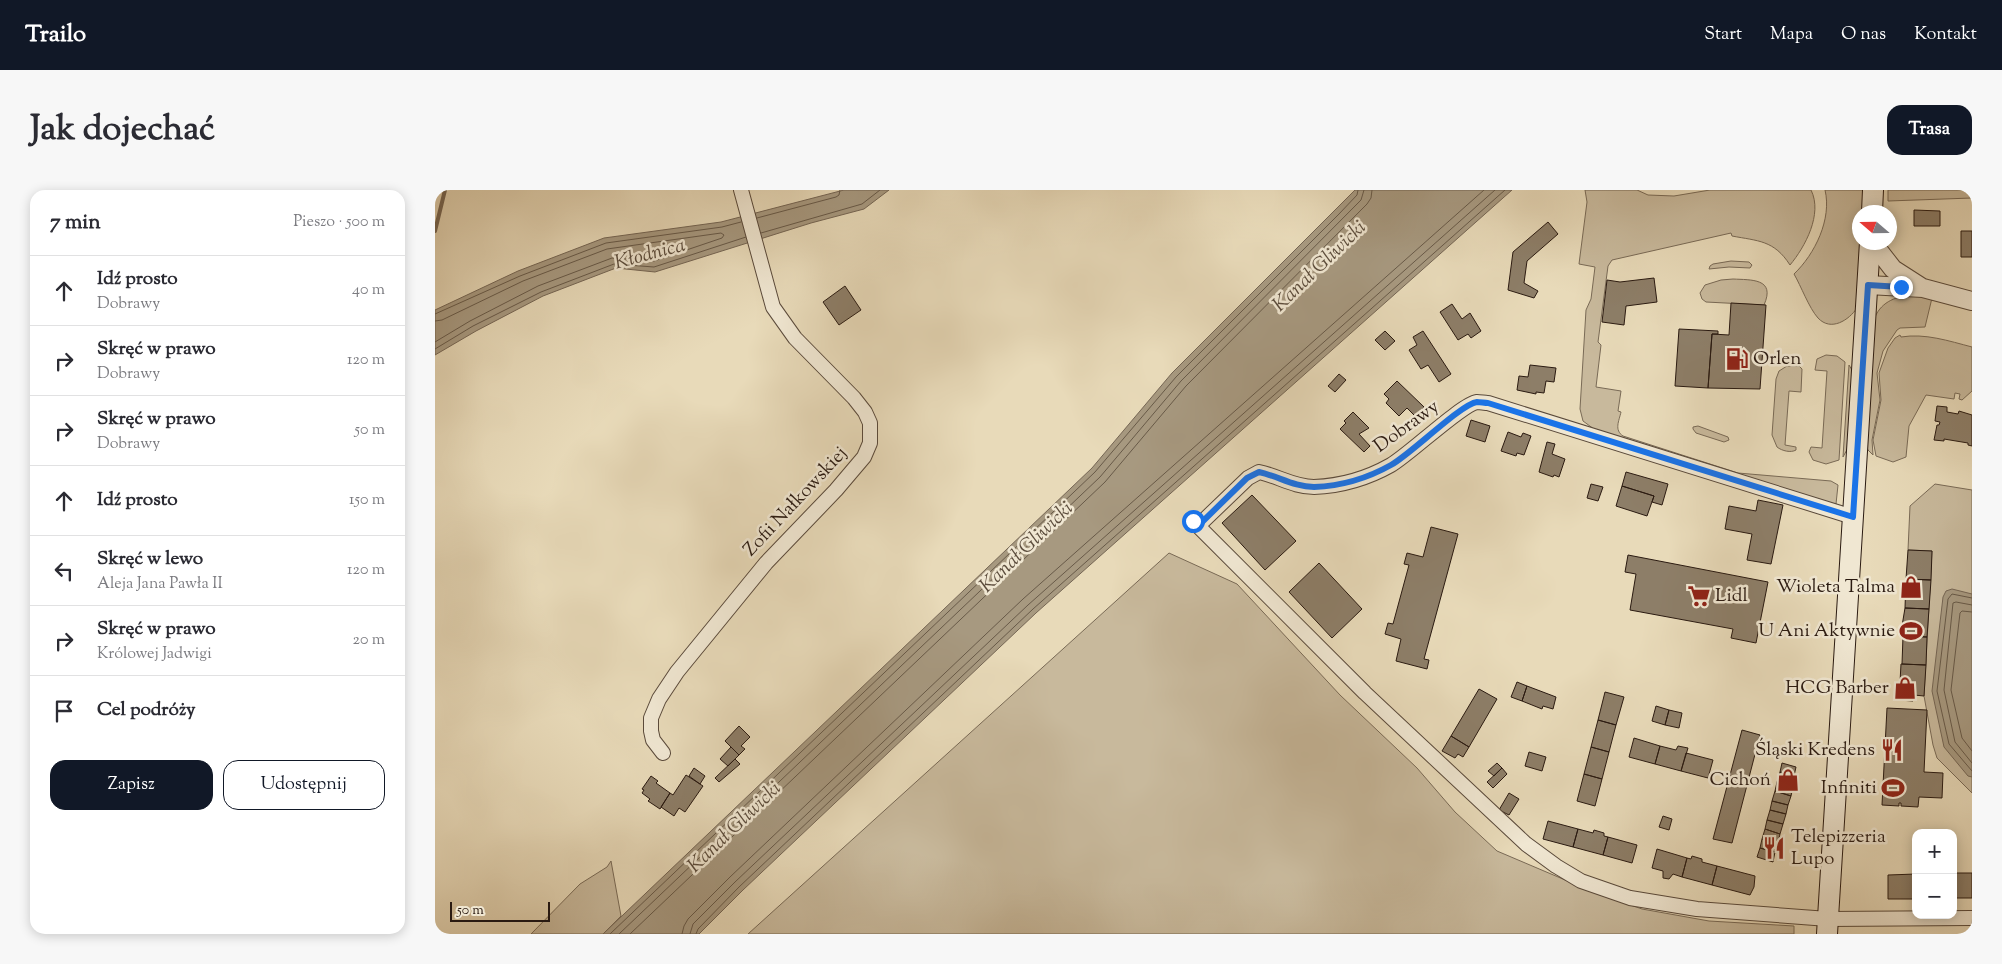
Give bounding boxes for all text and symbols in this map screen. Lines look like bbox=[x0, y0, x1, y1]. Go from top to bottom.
text: Trailo bbox=[25, 18, 86, 52]
text: Start bbox=[1704, 22, 1742, 48]
text: Mapa bbox=[1770, 22, 1813, 48]
text: O nas bbox=[1841, 22, 1886, 48]
text: Kontakt bbox=[1914, 22, 1977, 48]
text: Jak dojechać bbox=[30, 105, 215, 156]
button: Trasa bbox=[1887, 105, 1972, 155]
north arrow bbox=[1852, 205, 1897, 250]
text: 7 min bbox=[50, 208, 101, 238]
text: Pieszo · 500 m bbox=[293, 211, 385, 234]
water label: Kanał Gliwicki bbox=[1266, 215, 1374, 319]
water label: Kłodnica bbox=[611, 232, 689, 278]
text: Idź prosto bbox=[97, 266, 178, 293]
route end bbox=[1890, 276, 1913, 299]
icon: ahead bbox=[50, 277, 78, 305]
text: 40 m bbox=[352, 279, 385, 302]
text: Dobrawy bbox=[97, 293, 160, 316]
text: Skręć w prawo bbox=[97, 336, 216, 363]
fuel station icon: Orlen bbox=[1724, 346, 1750, 372]
place label: Orlen bbox=[1753, 346, 1801, 373]
icon: right bbox=[50, 347, 78, 375]
text: 120 m bbox=[347, 349, 385, 372]
text: Dobrawy bbox=[97, 363, 160, 386]
street label: Dobrawy bbox=[1369, 394, 1446, 460]
text: Skręć w prawo bbox=[97, 406, 216, 433]
icon: right bbox=[50, 417, 78, 445]
text: 50 m bbox=[354, 419, 385, 442]
text: Dobrawy bbox=[97, 433, 160, 456]
street label: Zofii Nałkowskiej bbox=[738, 441, 854, 563]
icon: ahead bbox=[50, 487, 78, 515]
text: Idź prosto bbox=[97, 487, 178, 514]
text: 150 m bbox=[349, 489, 385, 512]
water label: Kanał Gliwicki bbox=[973, 496, 1081, 600]
route start bbox=[1182, 510, 1205, 533]
text: Skręć w lewo bbox=[97, 546, 203, 573]
icon: left bbox=[50, 557, 78, 585]
text: 120 m bbox=[347, 559, 385, 582]
text: Aleja Jana Pawła II bbox=[97, 573, 223, 596]
place label: Wioleta Talma bbox=[1776, 574, 1895, 601]
shop icon: Wioleta Talma bbox=[1898, 574, 1924, 600]
supermarket icon: Lidl bbox=[1686, 583, 1712, 609]
place label: Lidl bbox=[1715, 583, 1748, 610]
text: Skręć w prawo bbox=[97, 616, 216, 643]
place label: U Ani Aktywnie bbox=[1758, 618, 1895, 645]
sports icon: U Ani Aktywnie bbox=[1898, 618, 1924, 644]
icon: right bbox=[50, 627, 78, 655]
text: 20 m bbox=[352, 629, 385, 652]
text: Królowej Jadwigi bbox=[97, 643, 212, 666]
place label: HCG Barber bbox=[1785, 675, 1889, 702]
shop icon: HCG Barber bbox=[1892, 675, 1918, 701]
icon: arrive bbox=[50, 697, 78, 725]
text: Cel podróży bbox=[97, 697, 196, 724]
place label: Śląski Kredens bbox=[1755, 737, 1875, 764]
restaurant icon: Śląski Kredens bbox=[1879, 737, 1905, 763]
button: Zapisz bbox=[50, 760, 213, 810]
button: Udostępnij bbox=[223, 760, 385, 810]
place label: Cichoń bbox=[1710, 767, 1771, 794]
shop icon: Cichoń bbox=[1775, 767, 1801, 793]
place label: Infiniti bbox=[1821, 775, 1877, 802]
sports icon: Infiniti bbox=[1880, 775, 1906, 801]
water label: Kanał Gliwicki bbox=[681, 776, 789, 880]
place label: Telepizzeria Lupo bbox=[1791, 824, 1886, 873]
map controls bbox=[1912, 829, 1957, 919]
button: + bbox=[1912, 829, 1957, 874]
restaurant icon: Telepizzeria Lupo bbox=[1761, 835, 1787, 861]
button: − bbox=[1912, 874, 1957, 919]
scale bar bbox=[450, 899, 550, 922]
text: 50 m bbox=[457, 901, 484, 921]

